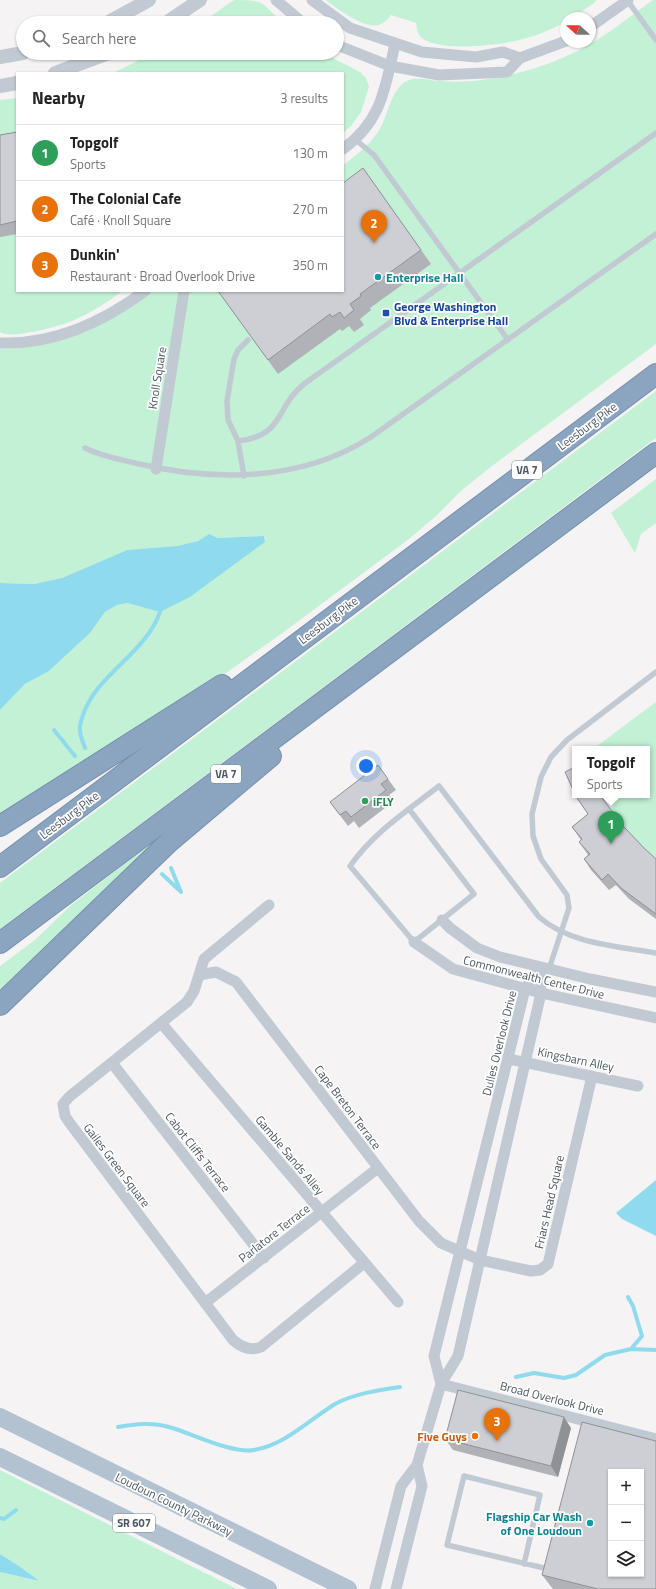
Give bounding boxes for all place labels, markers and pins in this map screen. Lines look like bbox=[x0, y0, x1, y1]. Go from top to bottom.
pin: 2 bbox=[361, 210, 387, 243]
place label: Enterprise Hall bbox=[386, 268, 464, 287]
marker: Enterprise Hall bbox=[373, 272, 383, 282]
place label: George Washington Blvd & Enterprise Hall bbox=[394, 297, 508, 330]
marker: George Washington Blvd & Enterprise Hall bbox=[381, 308, 391, 318]
place label: iFLY bbox=[373, 792, 394, 811]
marker: iFLY bbox=[360, 796, 370, 806]
pin: 1 bbox=[598, 811, 624, 844]
pin: 3 bbox=[484, 1408, 510, 1441]
place label: Five Guys bbox=[417, 1427, 467, 1446]
marker: Five Guys bbox=[470, 1431, 480, 1441]
place label: Flagship Car Wash of One Loudoun bbox=[486, 1507, 582, 1540]
marker: Flagship Car Wash of One Loudoun bbox=[585, 1518, 595, 1528]

